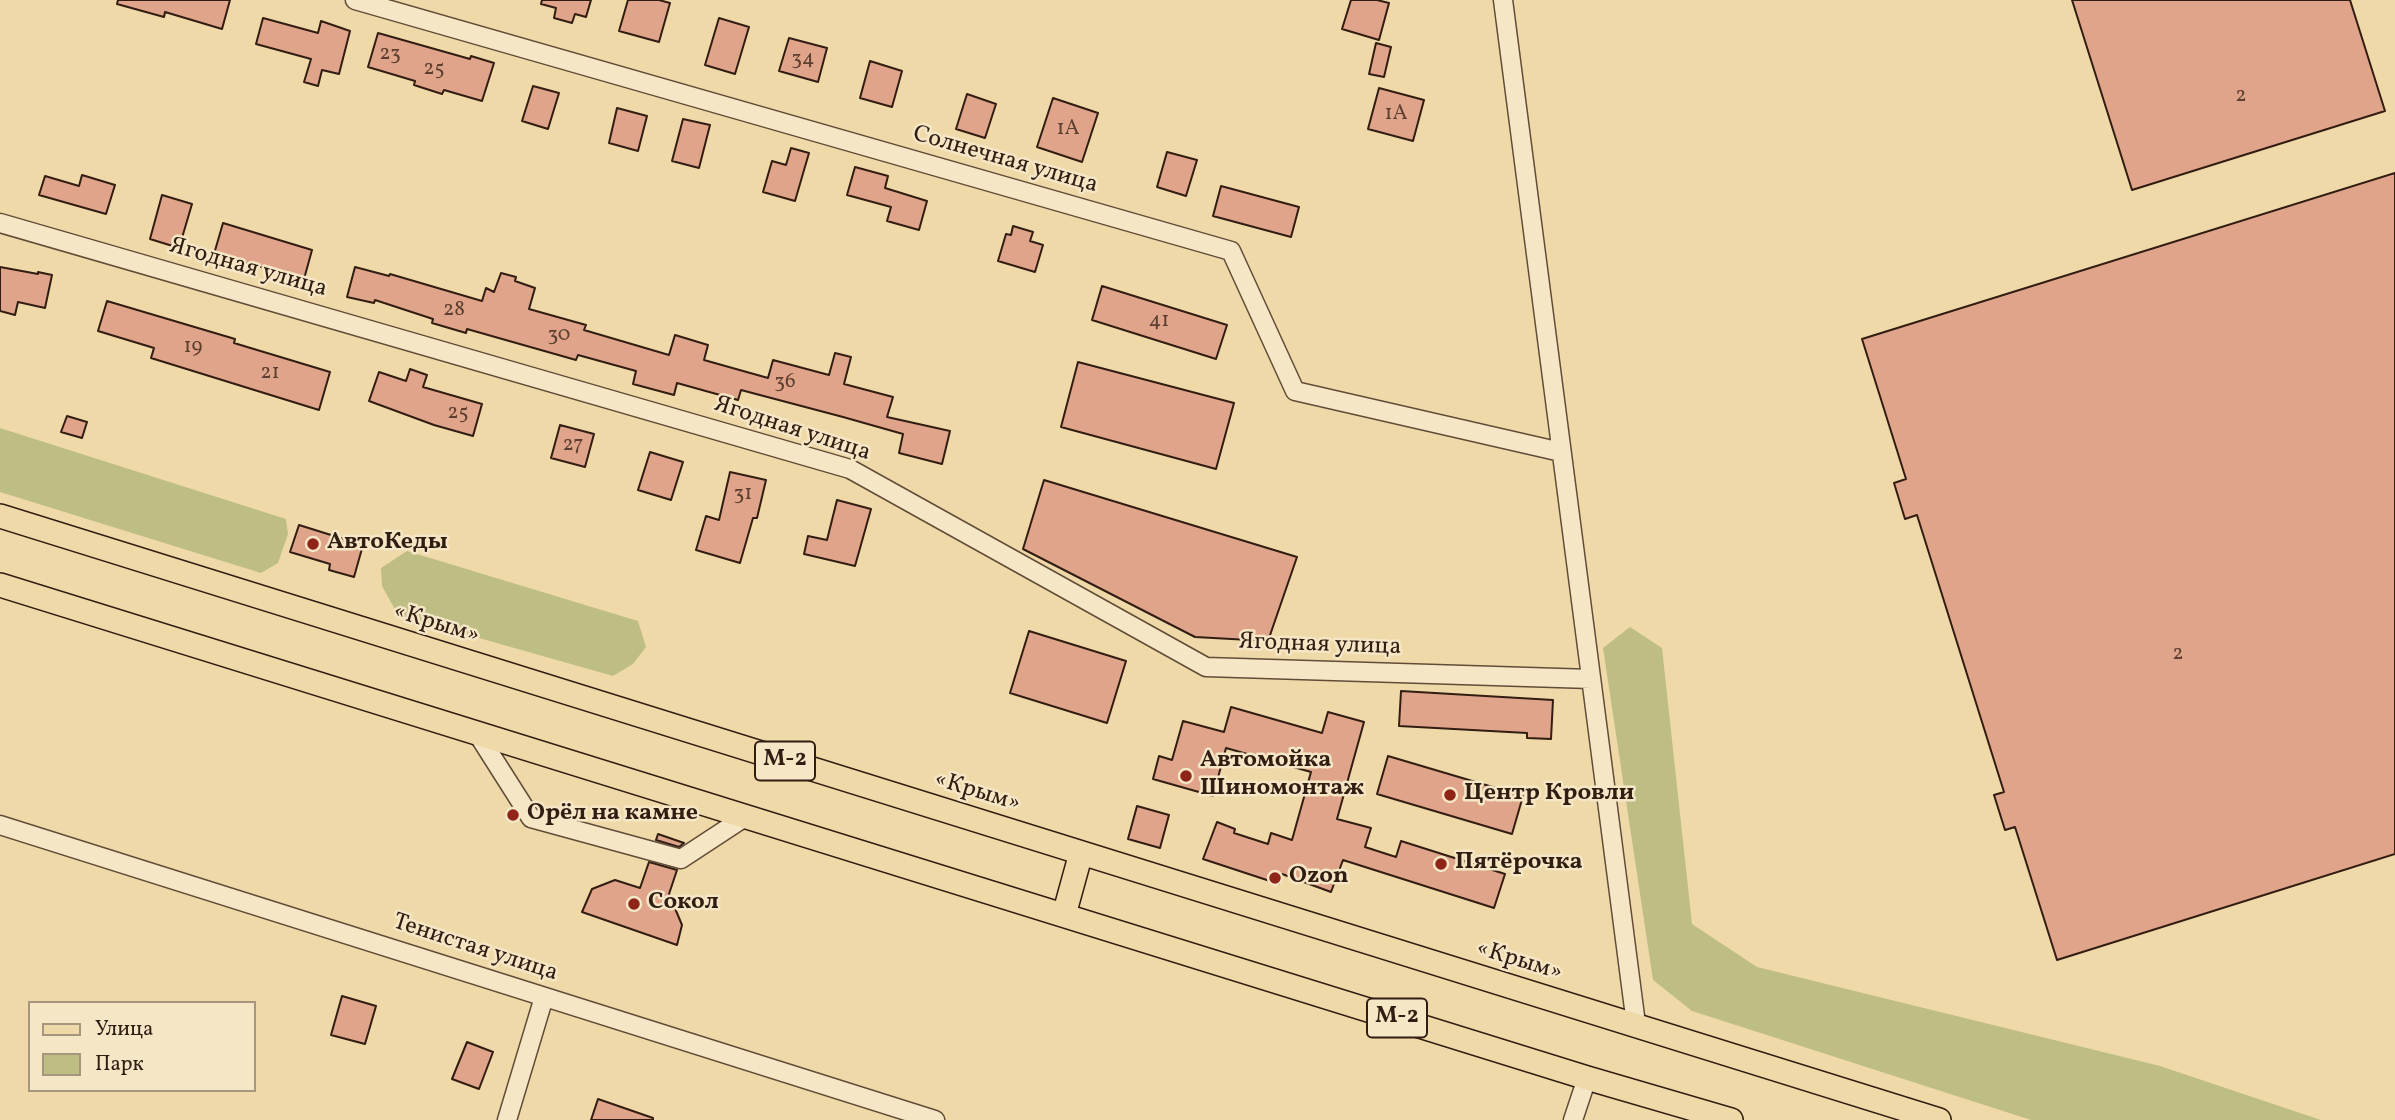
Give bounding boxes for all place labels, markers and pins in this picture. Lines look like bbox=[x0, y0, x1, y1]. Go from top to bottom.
place label: АвтоКеды bbox=[327, 530, 448, 558]
marker: АвтоКеды bbox=[305, 536, 321, 552]
place label: Автомойка Шиномонтаж bbox=[1200, 748, 1364, 804]
marker: Автомойка Шиномонтаж bbox=[1178, 768, 1194, 784]
place label: Центр Кровли bbox=[1464, 781, 1634, 809]
marker: Центр Кровли bbox=[1442, 787, 1458, 803]
place label: Орёл на камне bbox=[527, 801, 698, 829]
marker: Орёл на камне bbox=[505, 807, 521, 823]
place label: Пятёрочка bbox=[1455, 850, 1583, 878]
marker: Пятёрочка bbox=[1433, 856, 1449, 872]
place label: Ozon bbox=[1289, 864, 1349, 892]
marker: Ozon bbox=[1267, 870, 1283, 886]
place label: Сокол bbox=[648, 890, 719, 918]
marker: Сокол bbox=[626, 896, 642, 912]

